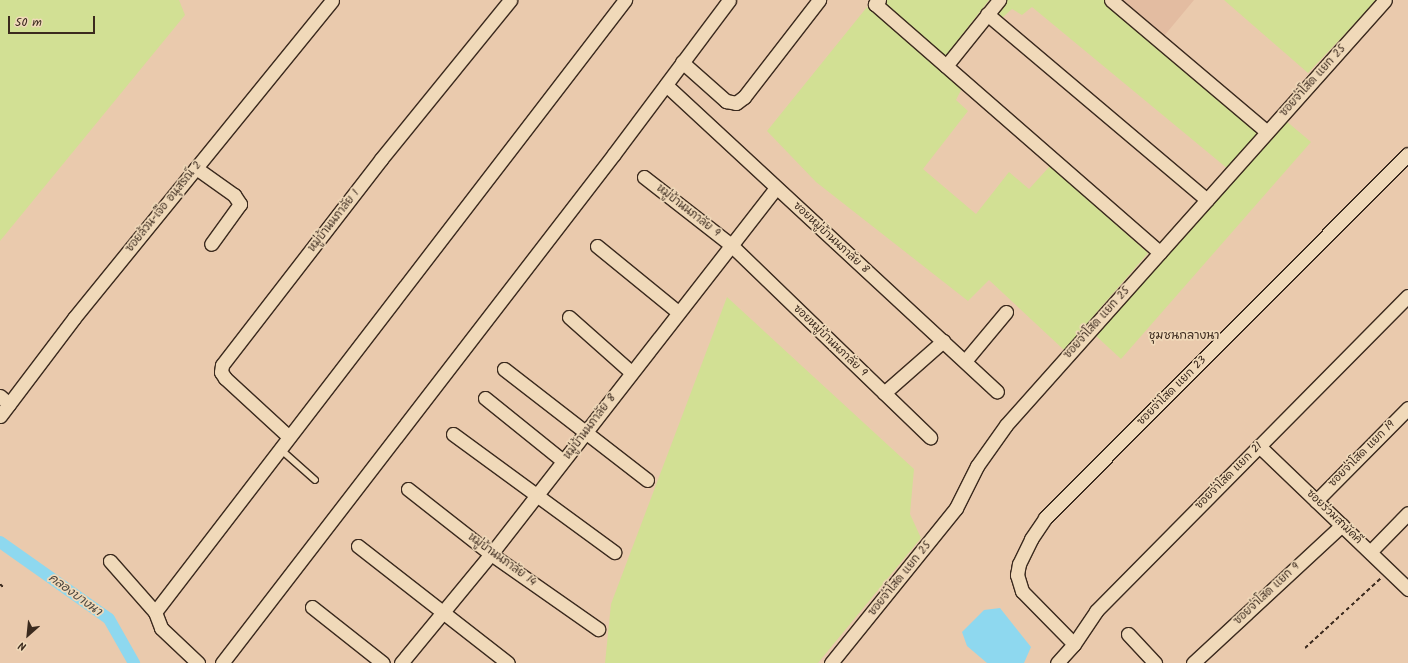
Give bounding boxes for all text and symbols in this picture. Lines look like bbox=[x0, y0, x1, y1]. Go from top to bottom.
scale bar bbox=[10, 8, 97, 34]
text: 50 m bbox=[15, 13, 42, 32]
street label: ซอยจ่าโสด แยก 25 bbox=[1277, 42, 1349, 120]
street label: ซอยล้วน-เจือ อนุสรณ์ 2 bbox=[123, 159, 205, 255]
street label: หมู่บ้านนภาลัย 9 bbox=[654, 182, 722, 240]
street label: หมู่บ้านนภาลัย 1 bbox=[306, 187, 362, 255]
street label: ซอยหมู่บ้านนภาลัย 8 bbox=[790, 199, 872, 277]
street label: ซอยจ่าโสด แยก 25 bbox=[1061, 284, 1133, 362]
street label: ซอยหมู่บ้านนภาลัย 9 bbox=[790, 302, 870, 380]
district label: ชุมชนกลางนา bbox=[1148, 329, 1220, 343]
street label: ซอยจ่าโสด แยก 23 bbox=[1135, 354, 1209, 428]
street label: หมู่บ้านนภาลัย 8 bbox=[561, 392, 619, 462]
street label: ซอยจ่าโสด แยก 19 bbox=[1326, 418, 1398, 490]
street label: ซอยจ่าโสด แยก 21 bbox=[1193, 440, 1265, 512]
street label: ซอยร่วมสามัคคี bbox=[1303, 487, 1365, 547]
street label: หมู่บ้านนภาลัย 14 bbox=[465, 531, 539, 589]
street label: ซอยจ่าโสด แยก 25 bbox=[866, 539, 934, 619]
street label: ซอยจ่าโสด แยก 9 bbox=[1231, 560, 1303, 628]
water label: คลองบางนา bbox=[46, 571, 104, 619]
north arrow bbox=[8, 615, 48, 655]
text: N bbox=[15, 636, 30, 655]

